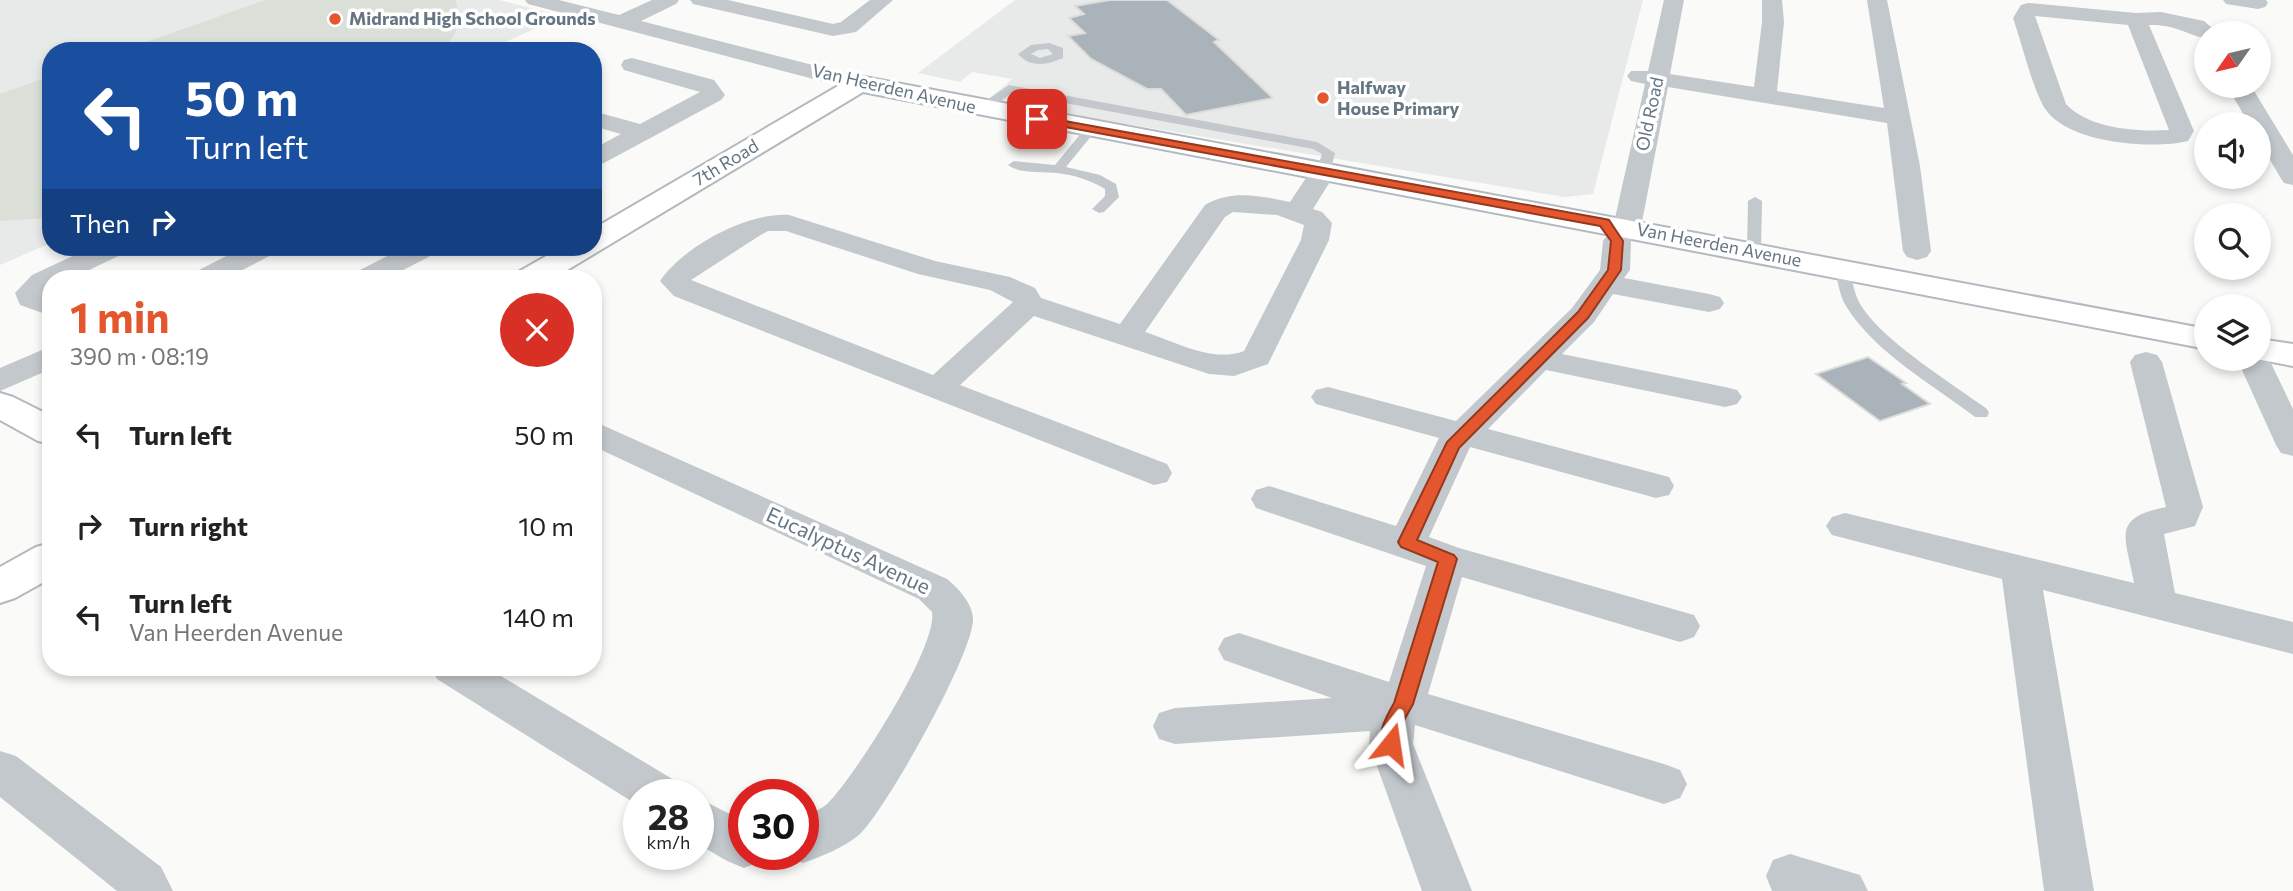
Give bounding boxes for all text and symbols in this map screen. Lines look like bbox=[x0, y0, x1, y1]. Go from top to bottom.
place label: Midrand High School Grounds bbox=[349, 7, 596, 29]
marker: Midrand High School Grounds bbox=[327, 11, 343, 27]
north arrow bbox=[2194, 21, 2272, 98]
map controls bbox=[2194, 21, 2271, 371]
street label: Van Heerden Avenue bbox=[810, 58, 978, 118]
text: 50 m bbox=[185, 66, 298, 126]
icon: left bbox=[70, 70, 161, 161]
street label: Old Road bbox=[1630, 75, 1668, 153]
place label: Halfway House Primary bbox=[1337, 76, 1460, 119]
pin bbox=[1007, 89, 1067, 149]
marker: Halfway House Primary bbox=[1315, 90, 1331, 106]
icon: arrive bbox=[1018, 100, 1056, 138]
button: sound bbox=[2194, 112, 2271, 189]
text: Turn left bbox=[185, 126, 309, 166]
street label: 7th Road bbox=[689, 134, 762, 190]
icon: right bbox=[144, 203, 182, 241]
button: search bbox=[2194, 203, 2271, 280]
text: Then bbox=[70, 207, 130, 238]
street label: Van Heerden Avenue bbox=[1635, 217, 1804, 271]
text: 1 min bbox=[70, 290, 170, 342]
button: close bbox=[500, 293, 574, 367]
button: layers bbox=[2194, 294, 2271, 371]
text: 390 m · 08:19 bbox=[70, 342, 209, 370]
icon: left bbox=[70, 416, 108, 454]
text: Turn left bbox=[129, 419, 232, 450]
text: 50 m bbox=[514, 419, 574, 450]
street label: Eucalyptus Avenue bbox=[763, 501, 935, 599]
icon: right bbox=[70, 507, 108, 545]
text: Turn right bbox=[129, 510, 248, 541]
text: 10 m bbox=[518, 510, 574, 541]
text: Turn left bbox=[129, 587, 232, 618]
icon: left bbox=[70, 598, 108, 636]
text: 140 m bbox=[503, 601, 574, 632]
text: Van Heerden Avenue bbox=[129, 618, 343, 646]
position arrow bbox=[1354, 707, 1428, 781]
speed limit sign: 30 bbox=[728, 779, 819, 870]
text: 28 bbox=[648, 794, 689, 837]
text: km/h bbox=[647, 831, 690, 853]

